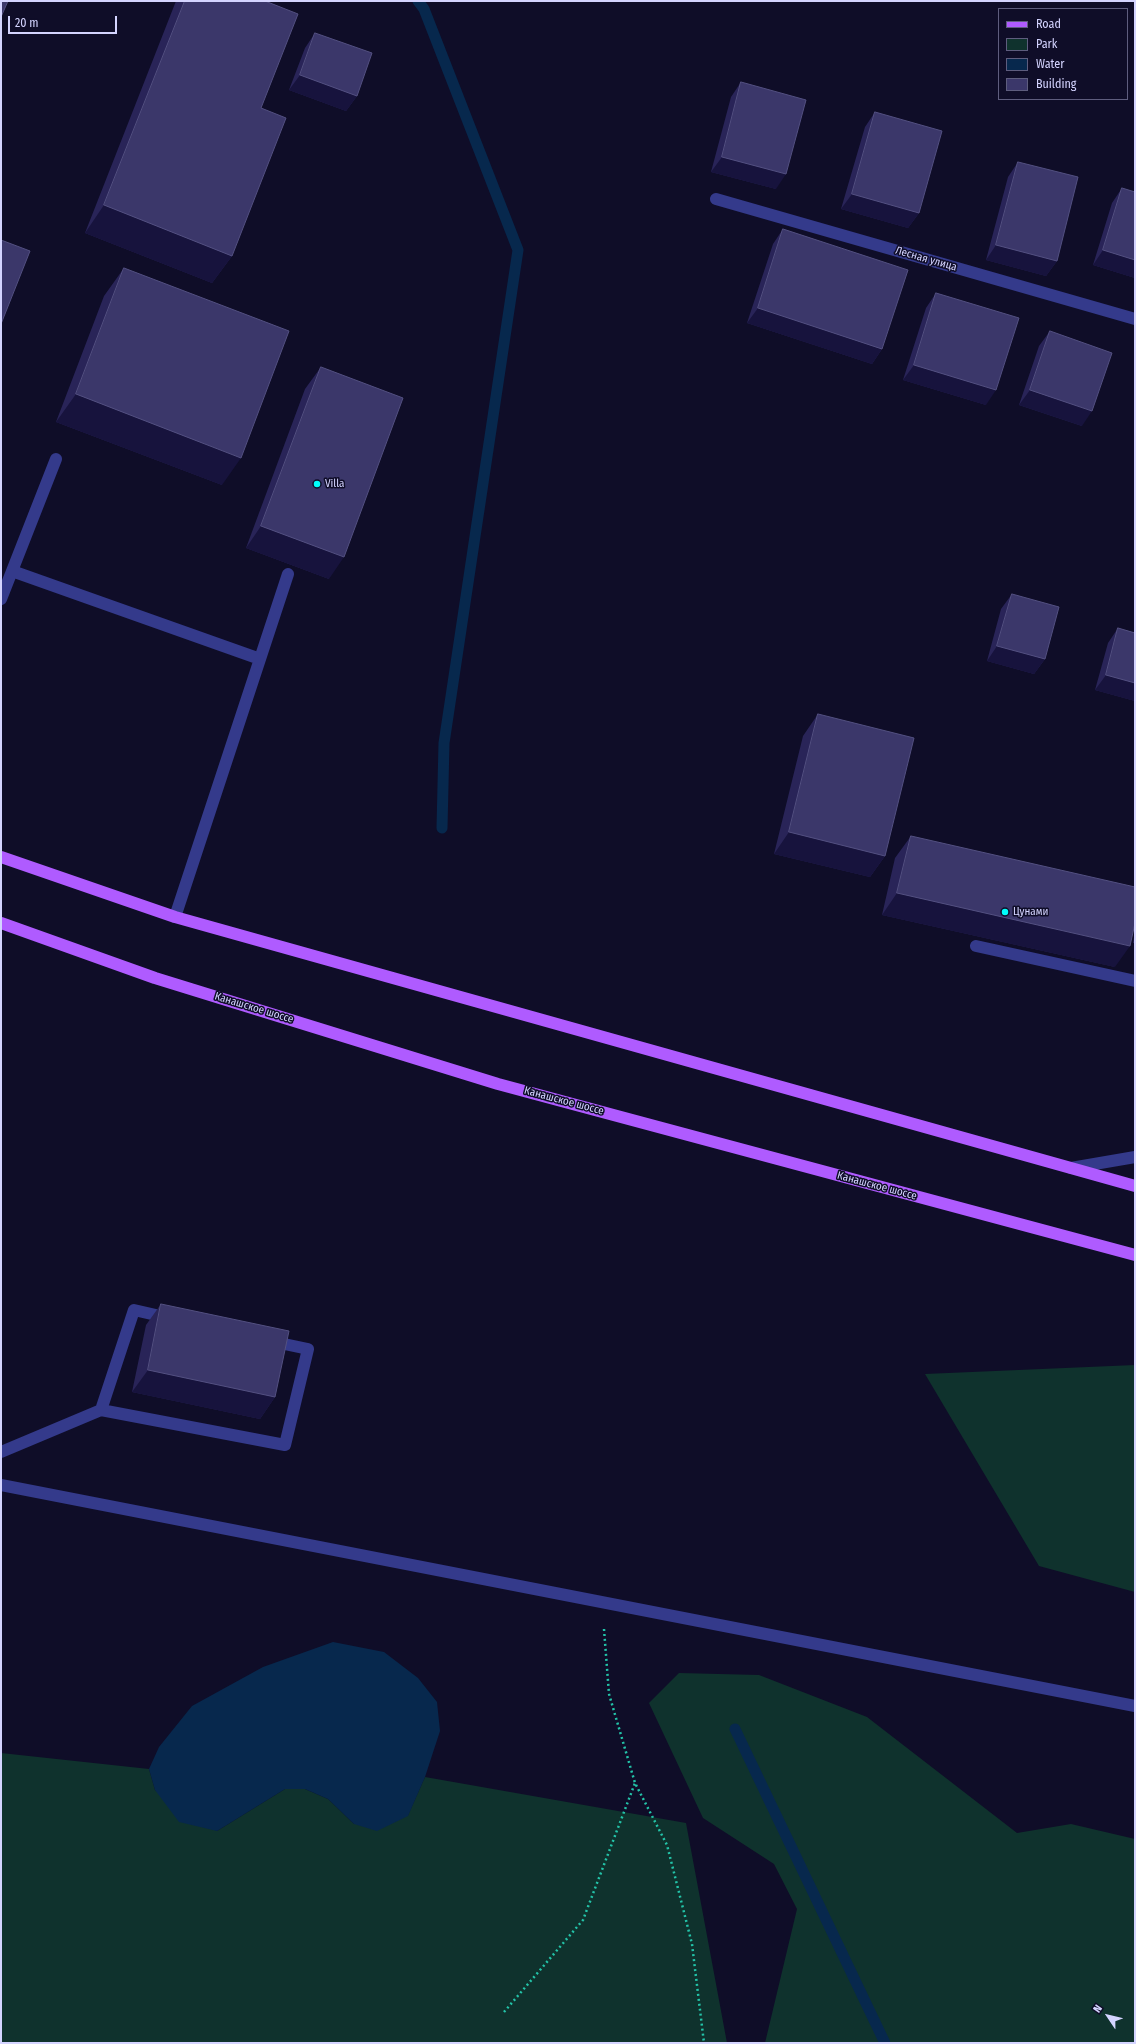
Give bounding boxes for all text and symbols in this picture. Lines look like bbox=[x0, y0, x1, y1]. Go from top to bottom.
scale bar bbox=[10, 8, 119, 34]
legend bbox=[998, 8, 1128, 100]
text: 20 m bbox=[15, 16, 39, 30]
text: Road bbox=[1036, 17, 1061, 31]
text: Park bbox=[1036, 37, 1057, 51]
text: Water bbox=[1036, 57, 1064, 71]
text: Building bbox=[1036, 77, 1076, 91]
street label: Лесная улица bbox=[894, 244, 958, 274]
place label: Villa bbox=[325, 477, 345, 491]
marker: Villa bbox=[312, 479, 322, 489]
place label: Цунами bbox=[1013, 905, 1048, 919]
marker: Цунами bbox=[1000, 907, 1010, 917]
street label: Канашское шоссе bbox=[213, 990, 295, 1026]
street label: Канашское шоссе bbox=[523, 1084, 605, 1118]
street label: Канашское шоссе bbox=[836, 1169, 918, 1203]
north arrow bbox=[1088, 1996, 1128, 2036]
text: N bbox=[1091, 2002, 1105, 2015]

